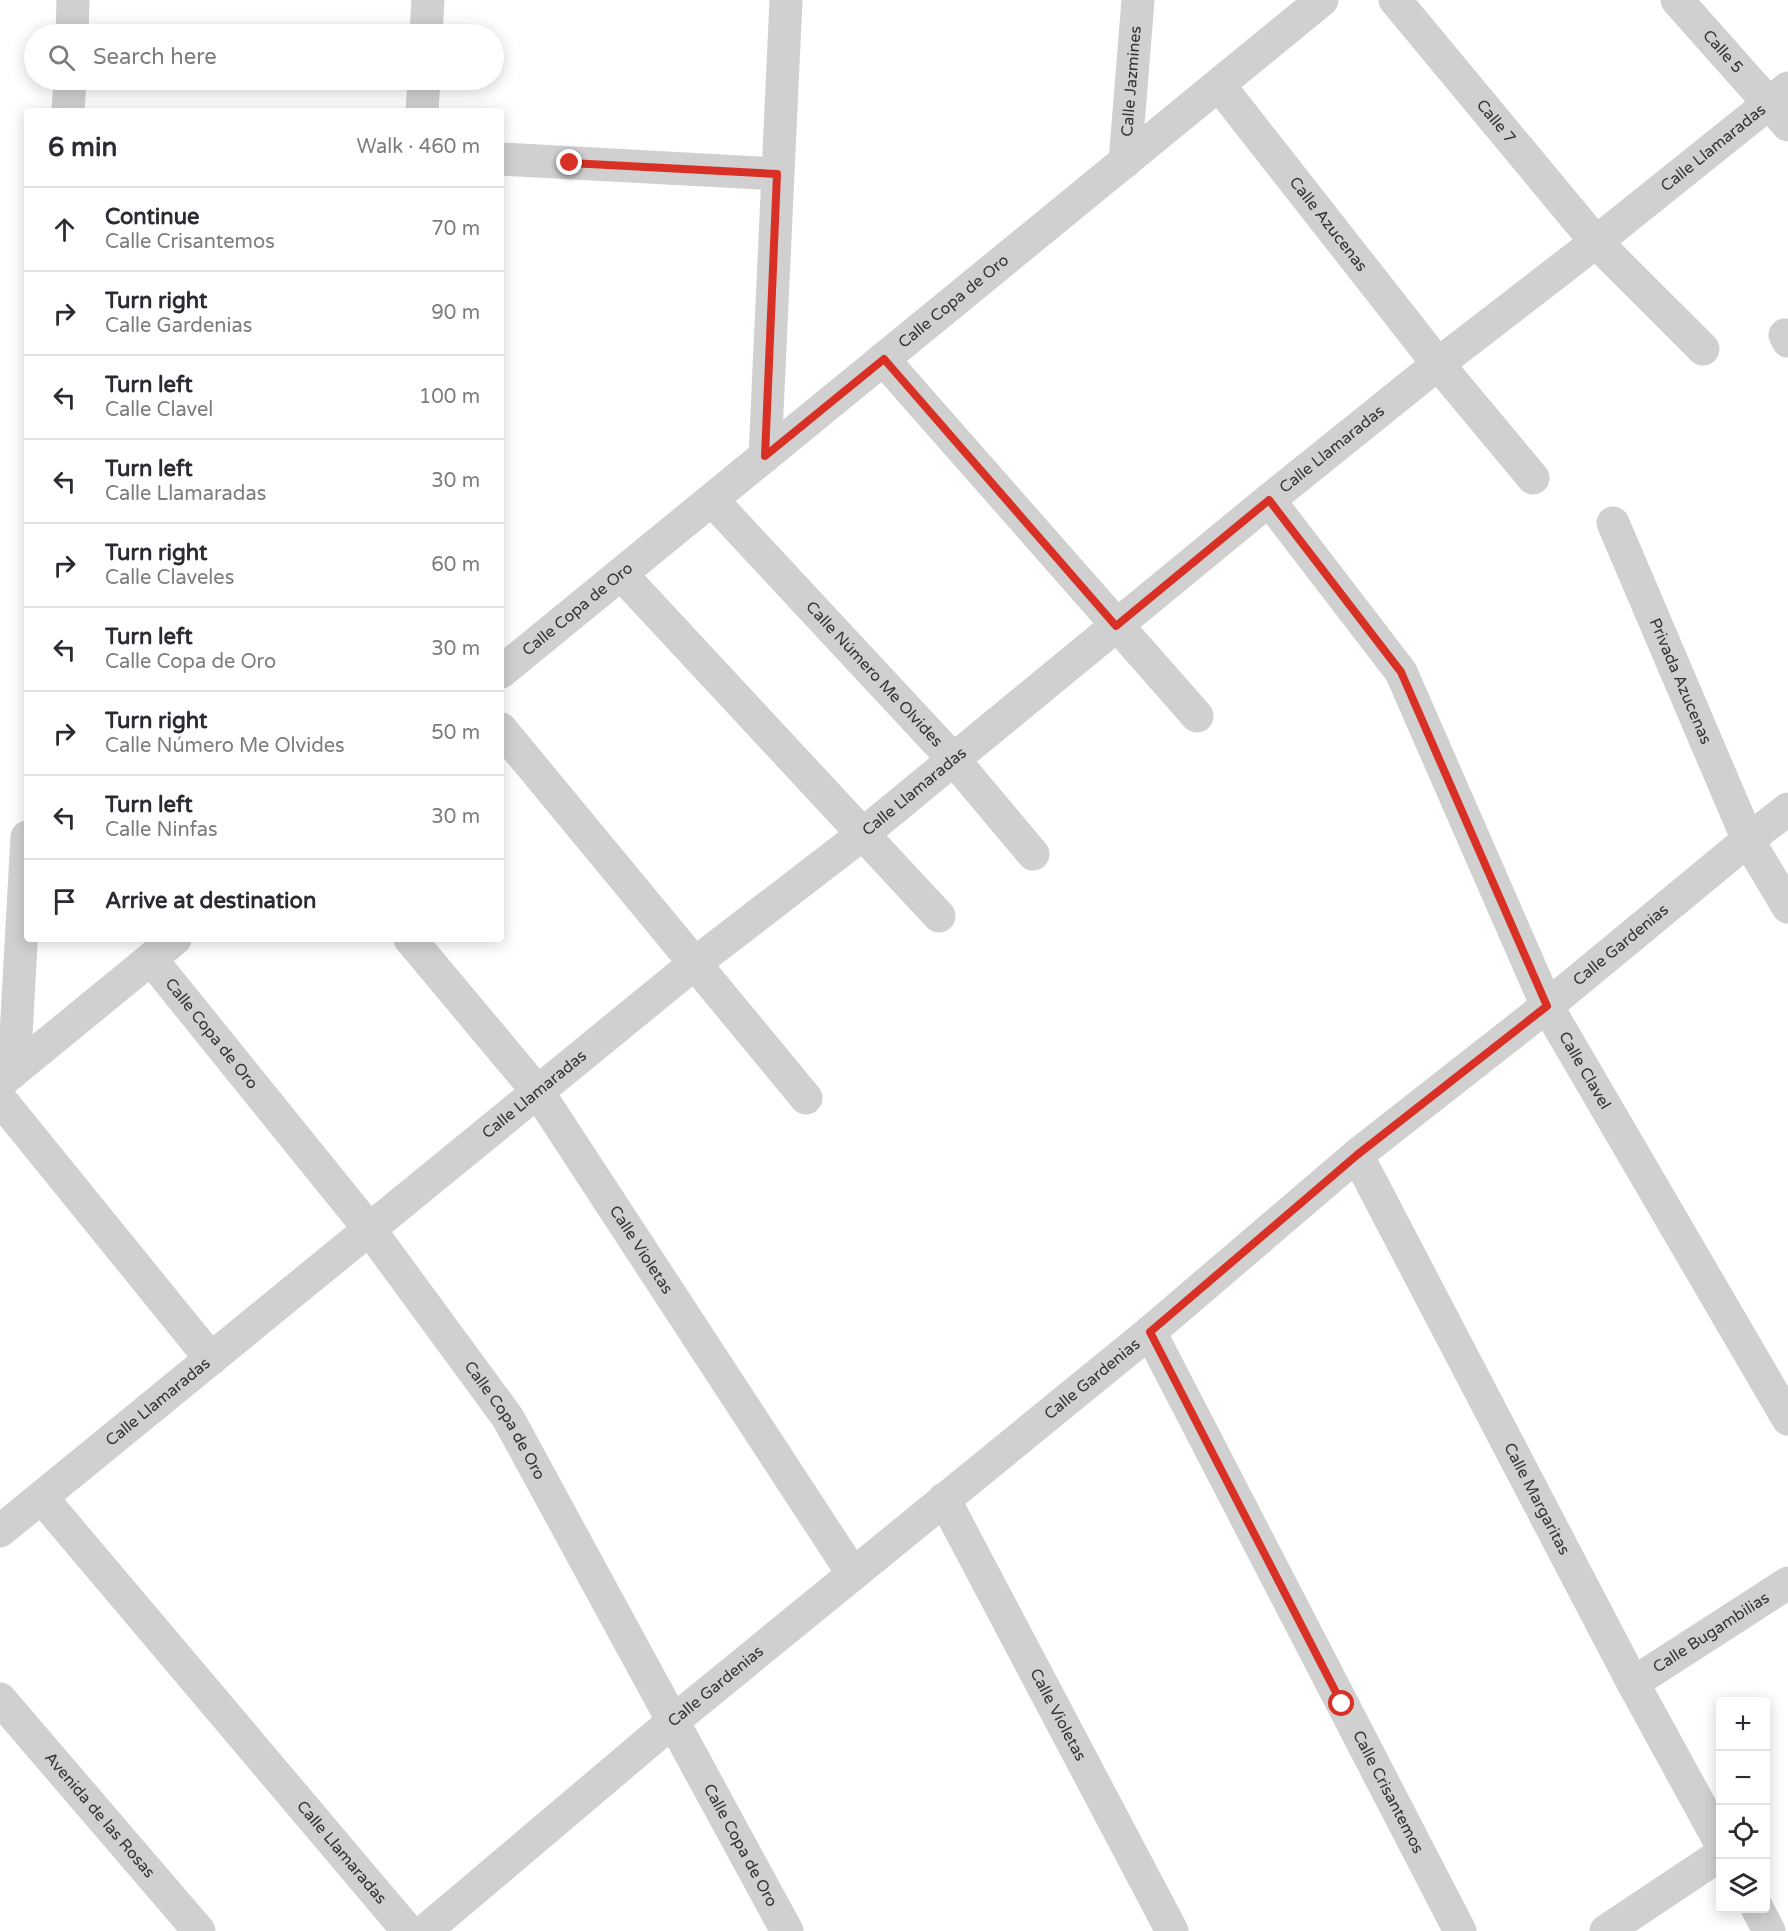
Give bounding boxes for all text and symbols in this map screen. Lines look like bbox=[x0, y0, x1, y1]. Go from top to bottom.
search box bbox=[24, 24, 504, 90]
street label: Calle Jazmines bbox=[1117, 25, 1146, 137]
street label: Calle 5 bbox=[1698, 26, 1747, 77]
icon: search bbox=[45, 41, 78, 74]
text: Search here bbox=[93, 44, 217, 70]
street label: Calle 7 bbox=[1472, 95, 1520, 148]
street label: Calle Llamaradas bbox=[1657, 100, 1770, 196]
text: 6 min bbox=[48, 132, 117, 163]
text: Walk · 460 m bbox=[357, 135, 480, 159]
route end bbox=[556, 149, 582, 175]
street label: Calle Azucenas bbox=[1285, 173, 1372, 276]
text: Continue bbox=[105, 204, 200, 230]
icon: ahead bbox=[48, 213, 81, 246]
text: 70 m bbox=[431, 217, 480, 241]
text: Calle Crisantemos bbox=[105, 230, 275, 254]
street label: Calle Copa de Oro bbox=[894, 250, 1013, 353]
text: Turn right bbox=[105, 288, 207, 314]
icon: right bbox=[48, 297, 81, 330]
text: 90 m bbox=[431, 301, 480, 325]
text: Calle Gardenias bbox=[105, 314, 252, 338]
text: Turn left bbox=[105, 372, 193, 398]
icon: left bbox=[48, 381, 81, 414]
text: 100 m bbox=[419, 385, 480, 409]
text: Calle Clavel bbox=[105, 398, 213, 422]
street label: Calle Llamaradas bbox=[1275, 401, 1389, 498]
text: Turn left bbox=[105, 456, 193, 482]
icon: left bbox=[48, 465, 81, 498]
text: 30 m bbox=[431, 469, 480, 493]
text: Calle Llamaradas bbox=[105, 482, 266, 506]
text: Turn right bbox=[105, 540, 207, 566]
icon: right bbox=[48, 549, 81, 582]
text: 60 m bbox=[431, 553, 480, 577]
street label: Calle Copa de Oro bbox=[518, 558, 637, 660]
text: Calle Claveles bbox=[105, 566, 234, 590]
street label: Calle Número Me Olvides bbox=[801, 597, 947, 751]
street label: Privada Azucenas bbox=[1645, 615, 1716, 747]
text: Turn left bbox=[105, 624, 193, 650]
icon: left bbox=[48, 633, 81, 666]
text: 30 m bbox=[431, 637, 480, 661]
text: Calle Copa de Oro bbox=[105, 650, 276, 674]
text: Turn right bbox=[105, 708, 207, 734]
icon: right bbox=[48, 717, 81, 750]
text: 50 m bbox=[431, 721, 480, 745]
text: Calle Número Me Olvides bbox=[105, 734, 345, 758]
street label: Calle Llamaradas bbox=[858, 743, 971, 840]
text: Turn left bbox=[105, 792, 193, 818]
icon: left bbox=[48, 801, 81, 834]
text: 30 m bbox=[431, 805, 480, 829]
text: Calle Ninfas bbox=[105, 818, 218, 842]
icon: arrive bbox=[48, 885, 81, 918]
text: Arrive at destination bbox=[105, 888, 316, 914]
street label: Calle Gardenias bbox=[1569, 900, 1673, 990]
street label: Calle Copa de Oro bbox=[160, 974, 262, 1093]
street label: Calle Clavel bbox=[1554, 1028, 1615, 1113]
street label: Calle Llamaradas bbox=[478, 1046, 591, 1143]
street label: Calle Violetas bbox=[605, 1202, 677, 1298]
street label: Calle Gardenias bbox=[1040, 1334, 1144, 1424]
street label: Calle Llamaradas bbox=[102, 1353, 214, 1451]
street label: Calle Copa de Oro bbox=[460, 1357, 550, 1483]
street label: Calle Margaritas bbox=[1499, 1439, 1574, 1558]
street label: Calle Bugambilias bbox=[1649, 1588, 1773, 1677]
street label: Calle Gardenias bbox=[664, 1641, 768, 1731]
street label: Calle Violetas bbox=[1025, 1665, 1091, 1764]
route start bbox=[1328, 1690, 1354, 1716]
map controls bbox=[1716, 1697, 1770, 1913]
button: + bbox=[1716, 1697, 1770, 1751]
street label: Calle Crisantemos bbox=[1348, 1727, 1428, 1857]
street label: Avenida de las Rosas bbox=[40, 1748, 159, 1882]
button: − bbox=[1716, 1751, 1770, 1805]
street label: Calle Copa de Oro bbox=[699, 1780, 782, 1910]
street label: Calle Llamaradas bbox=[292, 1797, 391, 1908]
button: locate bbox=[1716, 1805, 1770, 1859]
button: layers bbox=[1716, 1859, 1770, 1913]

